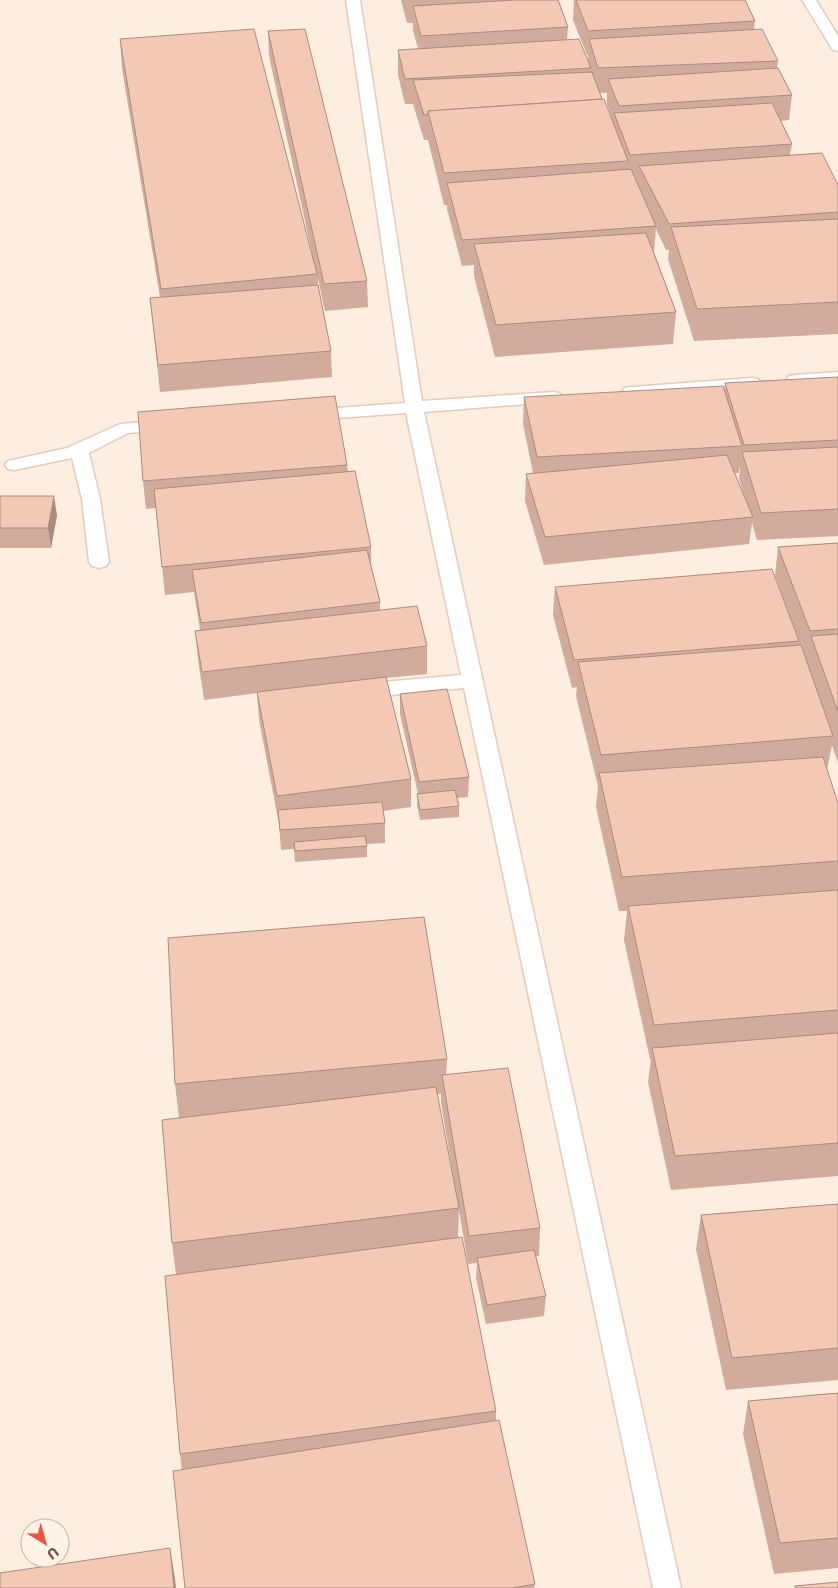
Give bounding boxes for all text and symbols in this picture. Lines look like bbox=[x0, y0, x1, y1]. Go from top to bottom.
north arrow bbox=[20, 1518, 70, 1568]
text: U bbox=[44, 1544, 62, 1564]

